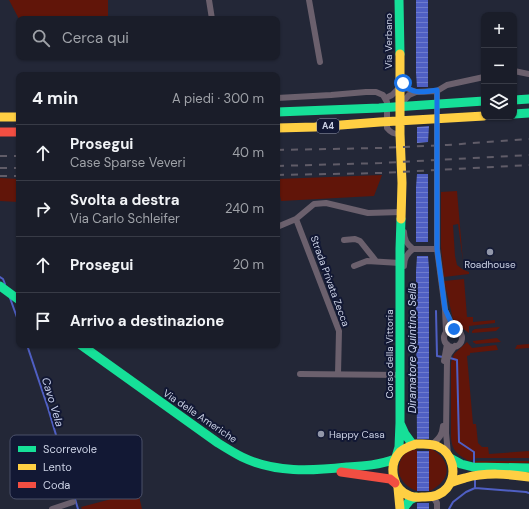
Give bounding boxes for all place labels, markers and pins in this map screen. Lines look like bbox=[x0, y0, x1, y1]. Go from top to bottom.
marker: Roadhouse bbox=[485, 247, 495, 257]
place label: Roadhouse bbox=[464, 258, 516, 271]
place label: Happy Casa bbox=[329, 428, 385, 441]
marker: Happy Casa bbox=[316, 429, 326, 439]

